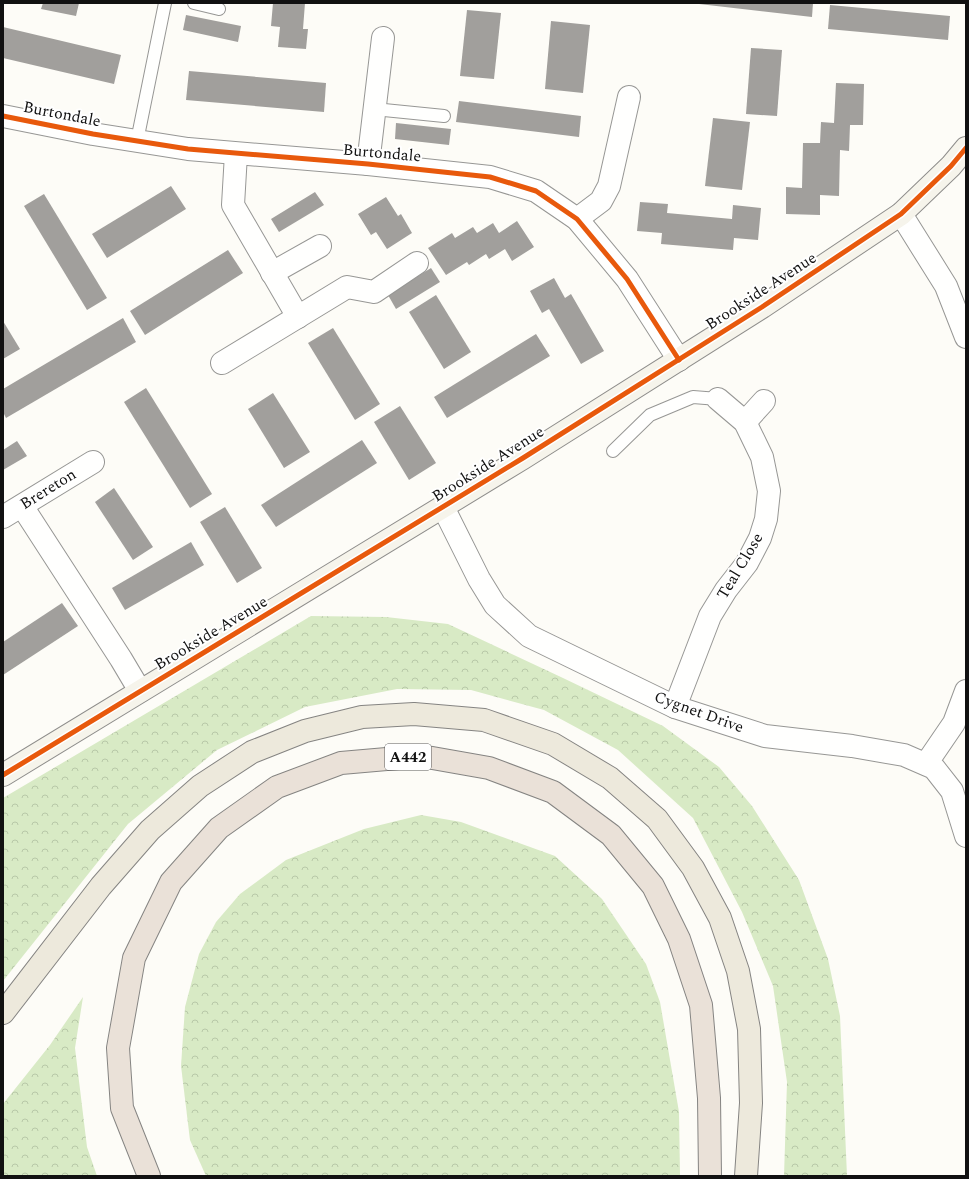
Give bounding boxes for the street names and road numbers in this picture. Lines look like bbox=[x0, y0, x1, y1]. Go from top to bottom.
street label: Burtondale bbox=[21, 95, 103, 133]
street label: Burtondale bbox=[342, 138, 422, 168]
street label: Brookside Avenue bbox=[701, 246, 821, 336]
street label: Brookside Avenue bbox=[427, 420, 549, 508]
street label: Brereton bbox=[15, 462, 81, 516]
street label: Teal Close bbox=[711, 528, 769, 604]
street label: Brookside Avenue bbox=[150, 590, 272, 676]
street label: Cygnet Drive bbox=[651, 685, 747, 739]
road number: A442 bbox=[385, 744, 431, 770]

